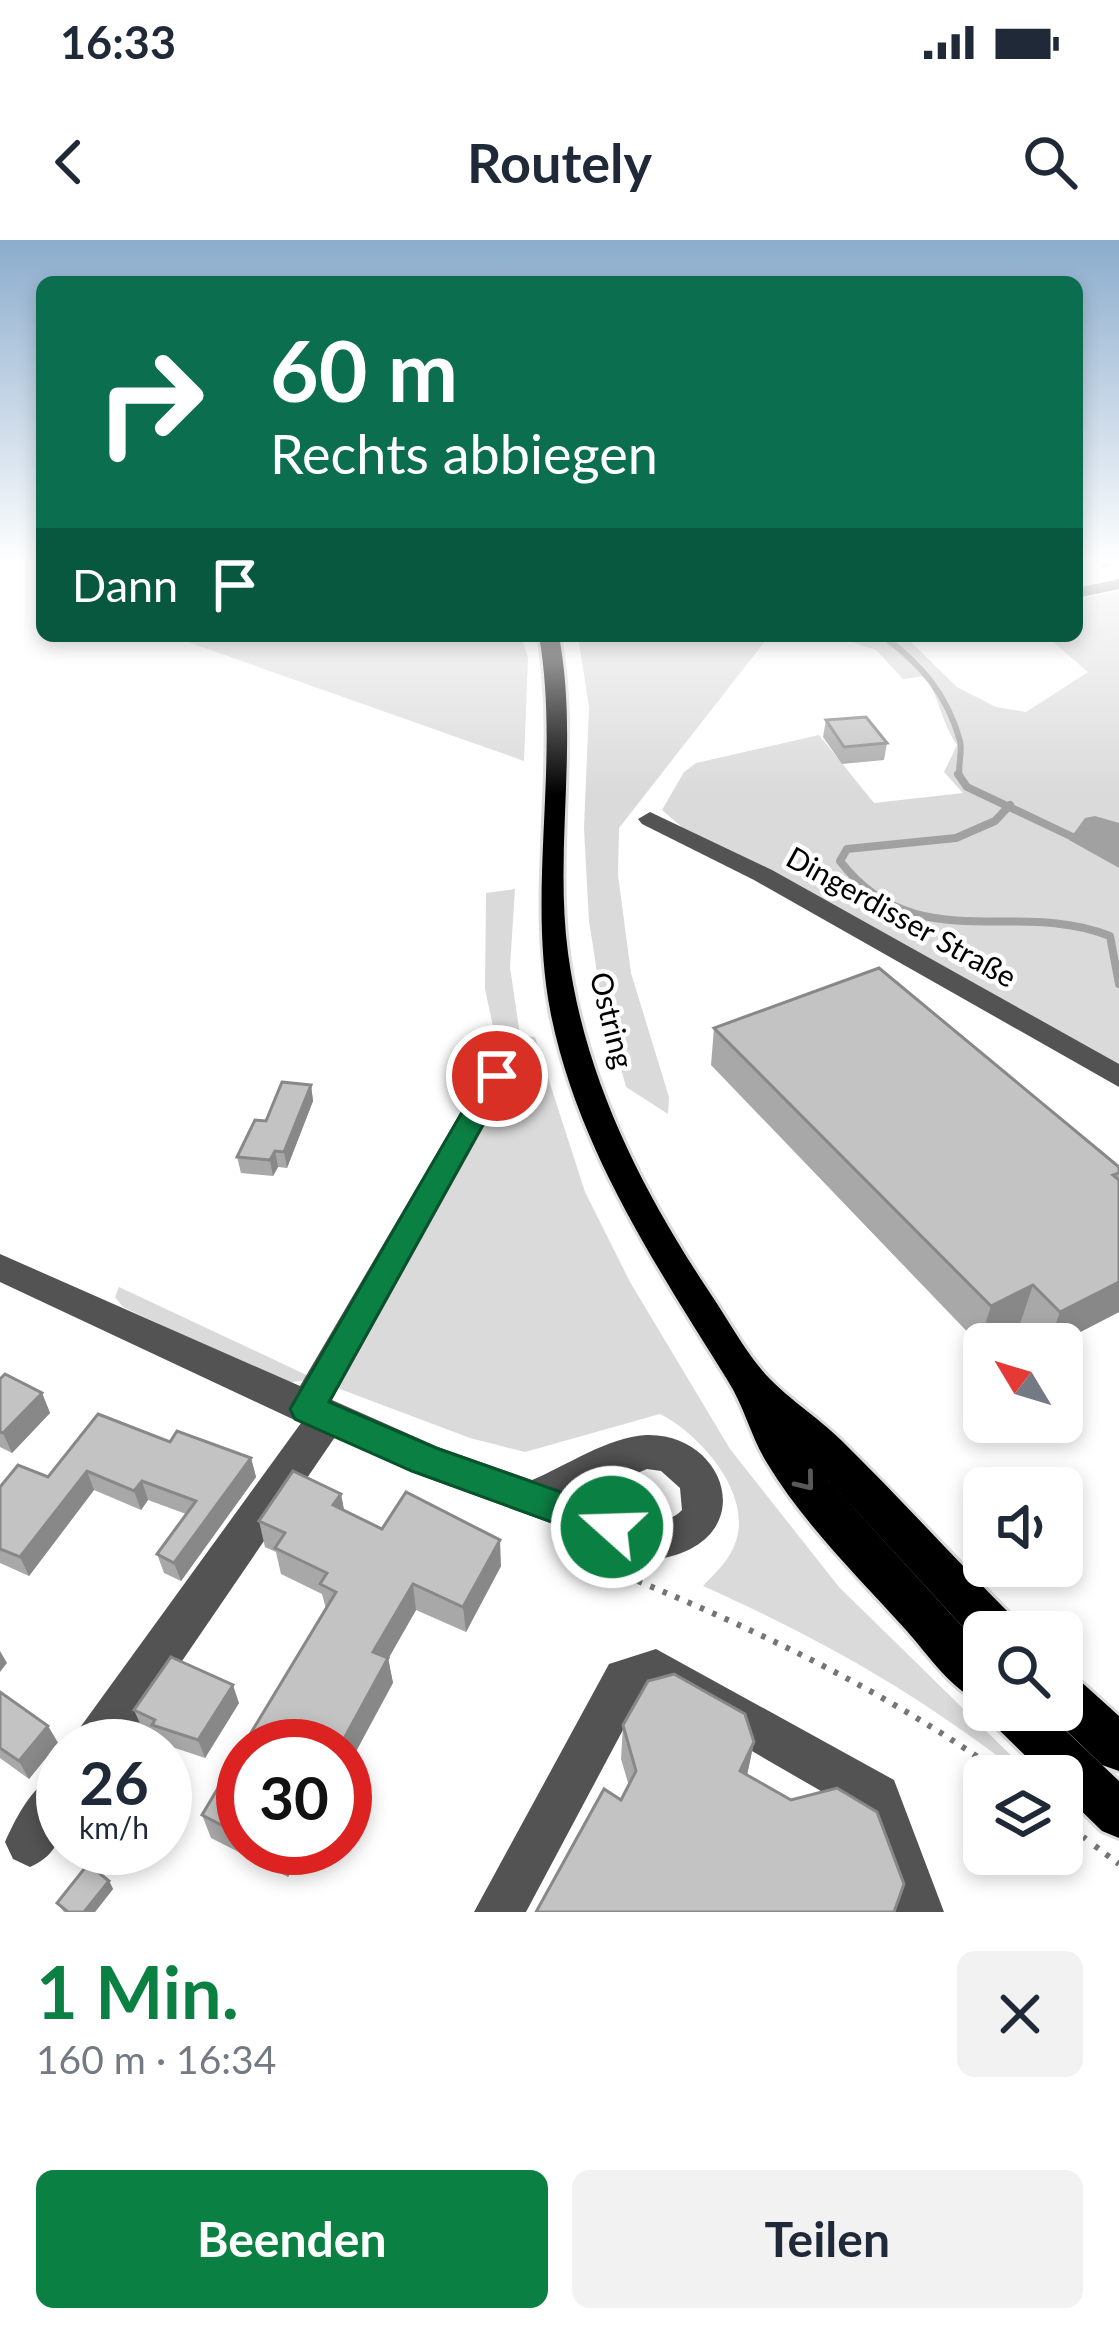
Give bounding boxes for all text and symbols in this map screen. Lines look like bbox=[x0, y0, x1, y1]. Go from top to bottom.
text: 16:33 bbox=[60, 15, 176, 69]
icon: back bbox=[36, 129, 102, 195]
icon: search bbox=[1017, 129, 1083, 195]
text: Routely bbox=[467, 130, 652, 195]
text: 60 m bbox=[270, 319, 458, 420]
icon: right bbox=[72, 324, 228, 480]
text: Rechts abbiegen bbox=[270, 421, 658, 486]
icon: arrive bbox=[202, 552, 268, 618]
text: Dann bbox=[72, 558, 178, 612]
street label: Dingerdisser Straße bbox=[781, 838, 1023, 994]
street label: Ostring bbox=[584, 968, 642, 1072]
pin bbox=[446, 1025, 548, 1127]
icon: arrive bbox=[464, 1043, 530, 1109]
north arrow bbox=[963, 1323, 1083, 1443]
map controls bbox=[963, 1323, 1083, 1875]
position arrow bbox=[549, 1464, 675, 1590]
button: sound bbox=[963, 1467, 1083, 1587]
one-way arrow bbox=[792, 1468, 813, 1490]
button: search bbox=[963, 1611, 1083, 1731]
speed limit sign: 30 bbox=[216, 1719, 372, 1875]
text: 26 bbox=[79, 1746, 149, 1818]
button: layers bbox=[963, 1755, 1083, 1875]
text: km/h bbox=[79, 1809, 149, 1845]
text: 1 Min. bbox=[36, 1948, 239, 2034]
button: close bbox=[957, 1951, 1083, 2077]
text: 160 m · 16:34 bbox=[36, 2036, 276, 2082]
button: Beenden bbox=[36, 2170, 548, 2308]
button: Teilen bbox=[572, 2170, 1083, 2308]

